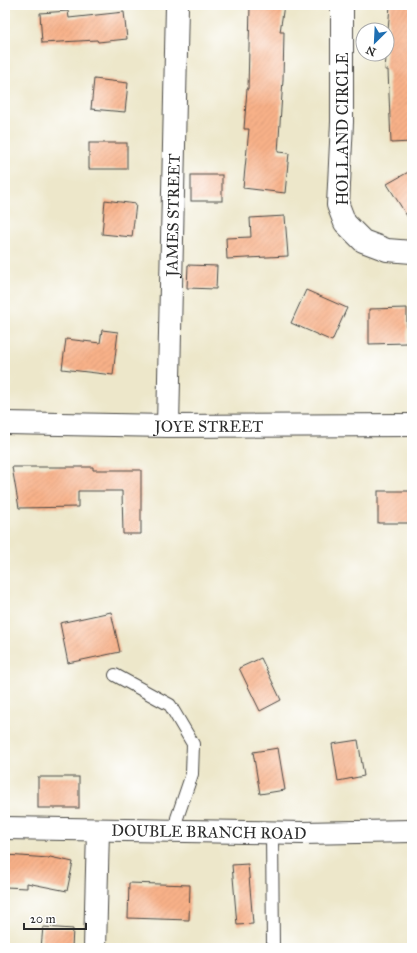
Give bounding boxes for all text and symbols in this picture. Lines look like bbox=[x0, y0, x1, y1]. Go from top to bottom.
north arrow bbox=[355, 22, 395, 62]
text: N bbox=[364, 43, 378, 59]
street label: HOLLAND CIRCLE bbox=[333, 52, 352, 206]
street label: JAMES STREET bbox=[162, 153, 184, 279]
street label: JOYE STREET bbox=[152, 417, 263, 437]
street label: DOUBLE BRANCH ROAD bbox=[111, 821, 307, 843]
scale bar bbox=[24, 905, 86, 931]
text: 20 m bbox=[30, 912, 56, 926]

